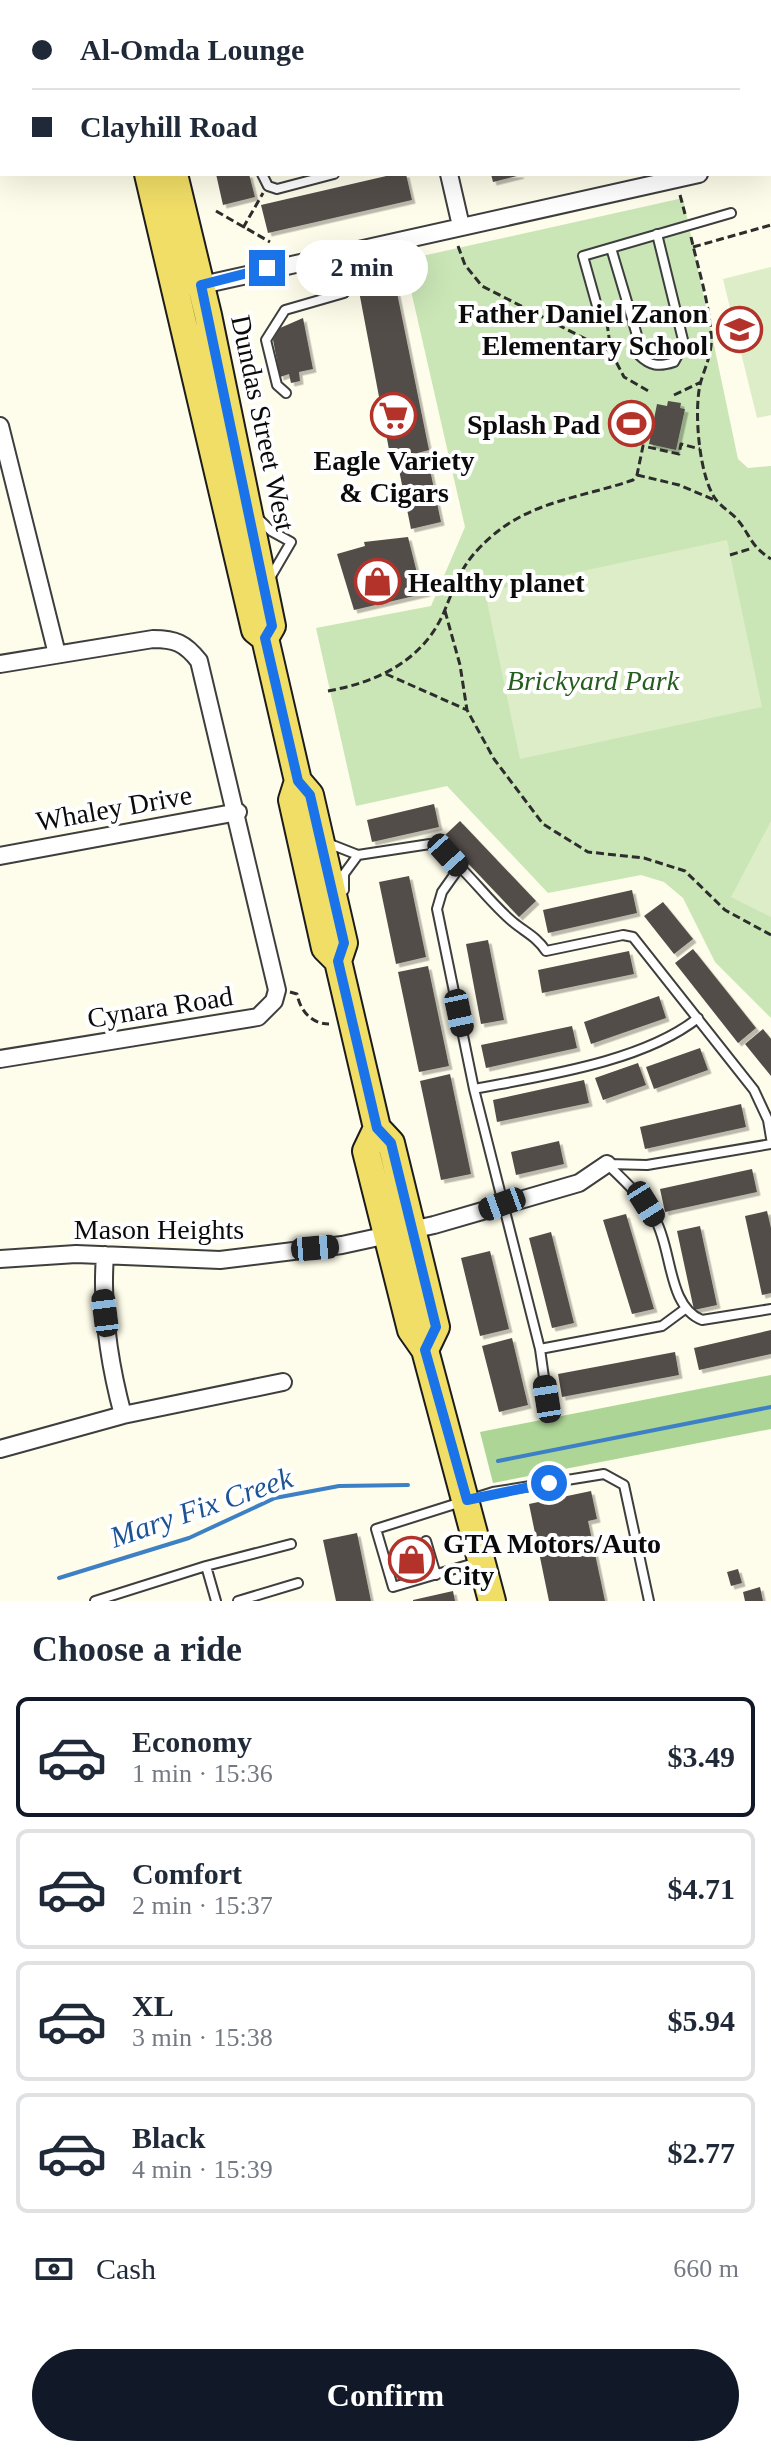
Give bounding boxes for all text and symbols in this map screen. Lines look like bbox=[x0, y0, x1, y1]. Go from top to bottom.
text: Al-Omda Lounge bbox=[80, 33, 304, 66]
text: Clayhill Road bbox=[80, 110, 258, 143]
callout: 2 min bbox=[295, 240, 427, 296]
route end bbox=[249, 250, 285, 286]
text: 2 min bbox=[331, 253, 393, 282]
place label: Father Daniel Zanon Elementary School bbox=[458, 298, 708, 361]
school or university icon: Father Daniel Zanon Elementary School bbox=[715, 305, 763, 353]
street label: Dundas Street West bbox=[225, 312, 301, 534]
supermarket icon: Eagle Variety & Cigars bbox=[370, 391, 418, 439]
sports icon: Splash Pad bbox=[607, 400, 655, 448]
place label: Splash Pad bbox=[467, 409, 600, 440]
place label: Eagle Variety & Cigars bbox=[314, 445, 475, 508]
shop icon: Healthy planet bbox=[353, 558, 401, 606]
place label: Healthy planet bbox=[408, 567, 585, 598]
park label: Brickyard Park bbox=[507, 665, 680, 696]
street label: Whaley Drive bbox=[34, 779, 194, 837]
car bbox=[423, 829, 473, 881]
street label: Cynara Road bbox=[85, 980, 235, 1034]
car bbox=[442, 987, 476, 1039]
car bbox=[623, 1177, 669, 1231]
car bbox=[475, 1185, 529, 1223]
street label: Mason Heights bbox=[74, 1214, 244, 1245]
car bbox=[290, 1234, 340, 1262]
car bbox=[90, 1288, 120, 1338]
car bbox=[531, 1373, 563, 1425]
water label: Mary Fix Creek bbox=[105, 1460, 297, 1554]
route start bbox=[531, 1465, 567, 1501]
place label: GTA Motors/Auto City bbox=[443, 1528, 661, 1591]
shop icon: GTA Motors/Auto City bbox=[388, 1535, 436, 1583]
text: Choose a ride bbox=[32, 1629, 242, 1669]
icon: car bbox=[36, 1721, 108, 1793]
text: Economy bbox=[132, 1725, 252, 1758]
text: $3.49 bbox=[668, 1740, 735, 1773]
text: 1 min · 15:36 bbox=[132, 1759, 273, 1788]
icon: car bbox=[36, 1853, 108, 1925]
text: Comfort bbox=[132, 1857, 242, 1890]
text: $4.71 bbox=[668, 1872, 735, 1905]
text: 2 min · 15:37 bbox=[132, 1891, 273, 1920]
icon: car bbox=[36, 1985, 108, 2057]
text: XL bbox=[132, 1989, 174, 2022]
text: $5.94 bbox=[668, 2004, 735, 2037]
text: 3 min · 15:38 bbox=[132, 2023, 273, 2052]
icon: car bbox=[36, 2117, 108, 2189]
text: Black bbox=[132, 2121, 205, 2154]
text: $2.77 bbox=[668, 2136, 735, 2169]
text: 4 min · 15:39 bbox=[132, 2155, 273, 2184]
icon: cash bbox=[32, 2247, 76, 2291]
text: Cash bbox=[96, 2252, 156, 2285]
text: 660 m bbox=[673, 2254, 739, 2283]
button: Confirm bbox=[32, 2349, 739, 2441]

